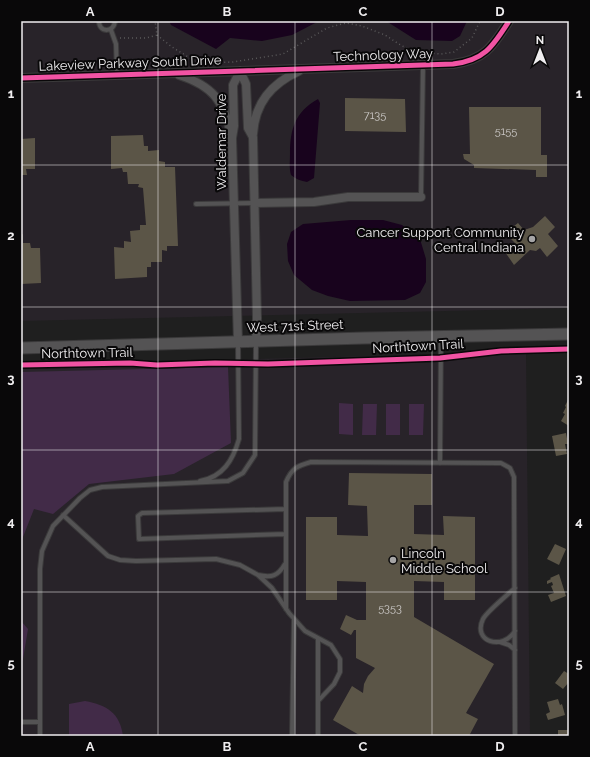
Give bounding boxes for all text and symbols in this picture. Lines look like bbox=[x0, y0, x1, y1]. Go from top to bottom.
text: A bbox=[86, 4, 95, 19]
text: B bbox=[223, 4, 232, 19]
text: C bbox=[359, 4, 368, 19]
text: D bbox=[495, 4, 505, 19]
north arrow bbox=[520, 30, 560, 70]
text: N bbox=[536, 34, 544, 47]
street label: Technology Way bbox=[333, 46, 433, 64]
street label: Lakeview Parkway South Drive bbox=[38, 52, 222, 74]
text: 1 bbox=[8, 86, 15, 101]
text: 1 bbox=[576, 86, 583, 101]
street label: Waldemar Drive bbox=[214, 93, 229, 190]
house number: 7135 bbox=[364, 109, 386, 122]
house number: 5155 bbox=[495, 125, 517, 138]
place label: Cancer Support Community Central Indiana bbox=[356, 225, 524, 255]
text: 2 bbox=[7, 228, 15, 243]
text: 2 bbox=[575, 228, 583, 243]
marker: Cancer Support Community Central Indiana bbox=[527, 234, 537, 244]
street label: West 71st Street bbox=[246, 317, 344, 335]
street label: Northtown Trail bbox=[372, 336, 465, 356]
street label: Northtown Trail bbox=[41, 345, 133, 361]
text: 3 bbox=[7, 371, 15, 386]
text: 3 bbox=[575, 371, 583, 386]
text: 4 bbox=[7, 514, 15, 529]
text: 4 bbox=[575, 514, 583, 529]
place label: Lincoln Middle School bbox=[401, 546, 488, 576]
marker: Lincoln Middle School bbox=[388, 555, 398, 565]
house number: 5353 bbox=[378, 602, 402, 615]
text: 5 bbox=[7, 656, 15, 671]
text: 5 bbox=[575, 656, 583, 671]
text: A bbox=[86, 739, 95, 754]
text: B bbox=[223, 739, 232, 754]
text: C bbox=[359, 739, 368, 754]
text: D bbox=[495, 739, 505, 754]

